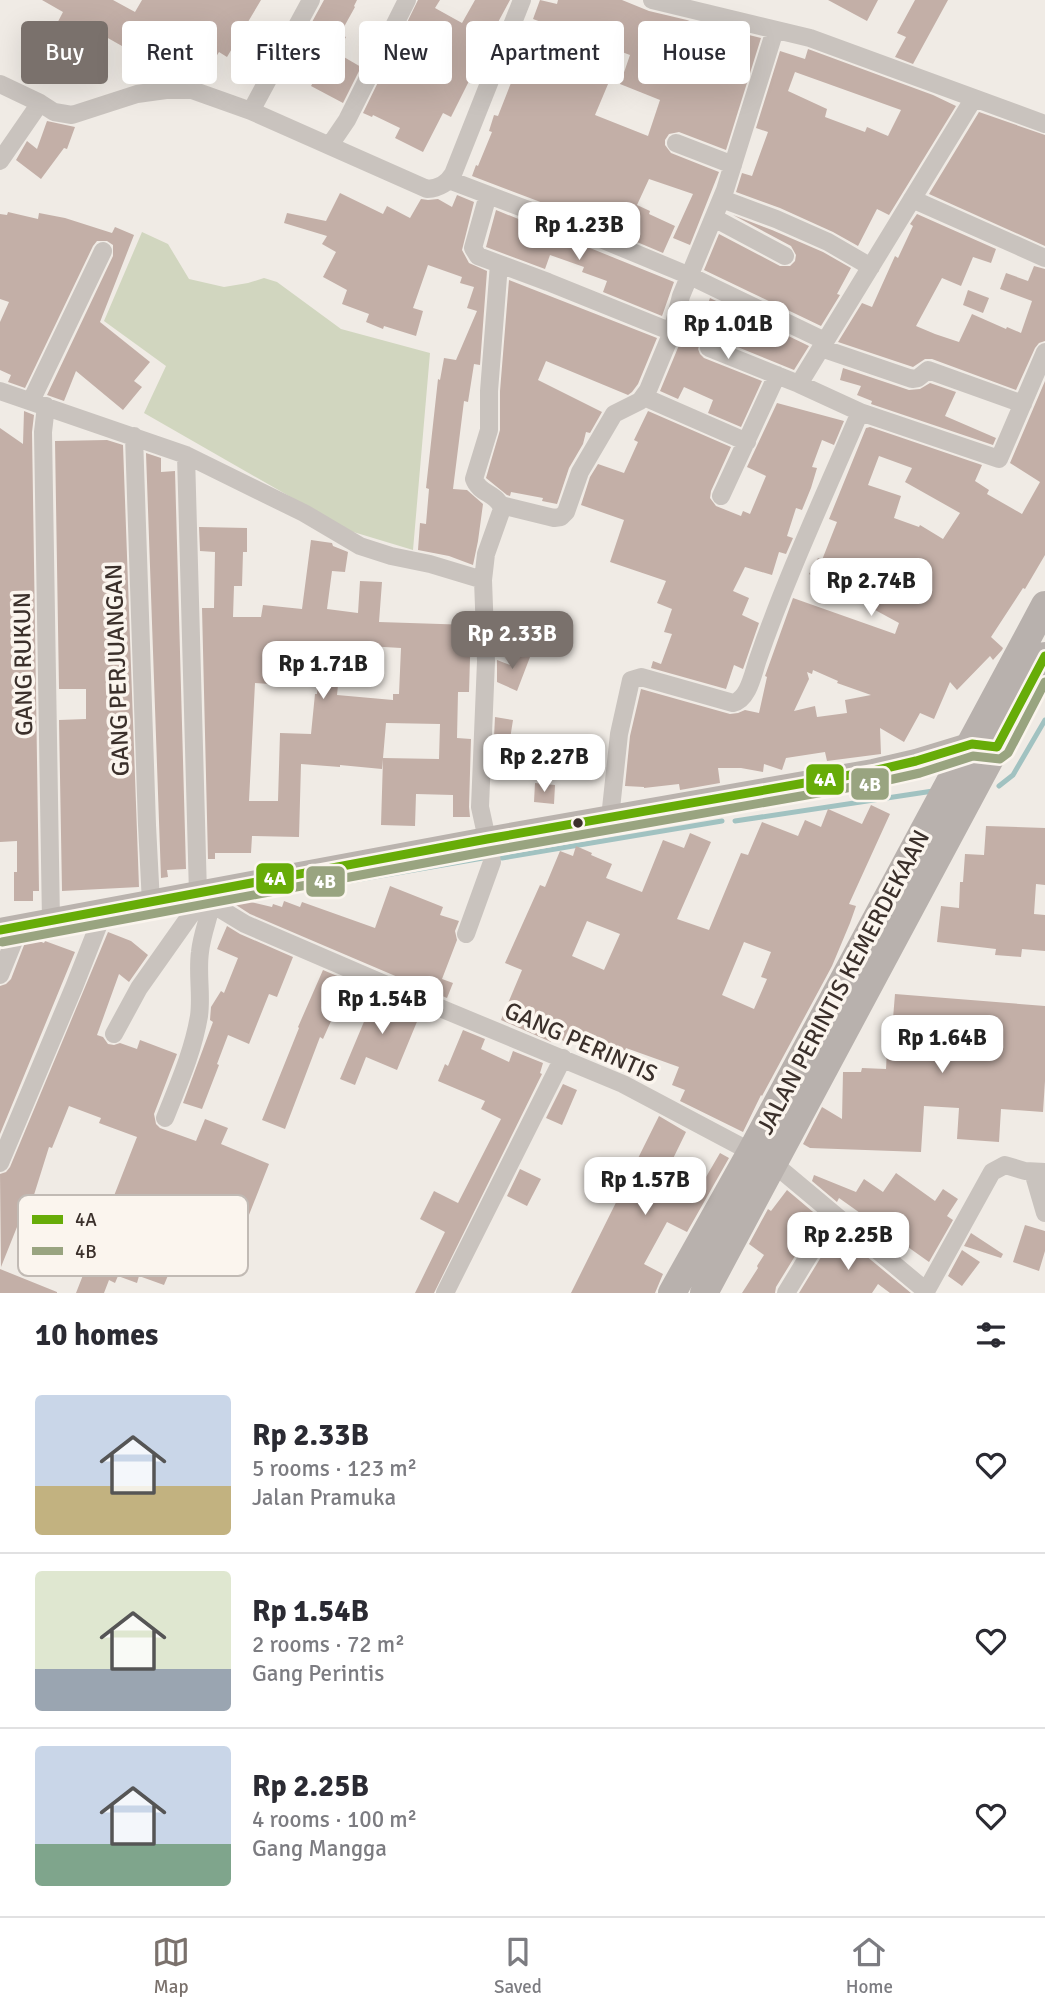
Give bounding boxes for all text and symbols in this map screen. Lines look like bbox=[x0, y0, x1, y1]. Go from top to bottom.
chip: Buy bbox=[21, 21, 108, 84]
chip: Rent bbox=[122, 21, 217, 84]
chip: Filters bbox=[231, 21, 345, 84]
chip: New bbox=[359, 21, 452, 84]
chip: Apartment bbox=[466, 21, 624, 84]
chip: House bbox=[638, 21, 750, 84]
pin: Rp 1.23B bbox=[507, 202, 651, 262]
text: Rp 1.23B bbox=[534, 210, 624, 239]
pin: Rp 1.01B bbox=[656, 302, 800, 361]
text: Rp 1.01B bbox=[683, 309, 773, 338]
pin: Rp 2.74B bbox=[799, 558, 943, 618]
street label: GANG PERJUANGAN bbox=[98, 563, 136, 777]
text: Rp 2.74B bbox=[826, 566, 916, 595]
street label: GANG RUKUN bbox=[7, 592, 39, 736]
pin: Rp 2.33B bbox=[440, 612, 584, 671]
text: Rp 2.33B bbox=[467, 619, 557, 648]
pin: Rp 1.71B bbox=[251, 642, 395, 701]
text: Rp 1.71B bbox=[278, 649, 368, 678]
pin: Rp 2.27B bbox=[472, 734, 616, 794]
text: Rp 2.27B bbox=[499, 742, 589, 771]
line badge: 4A bbox=[805, 763, 845, 796]
line badge: 4B bbox=[850, 767, 890, 801]
text: 4A bbox=[814, 768, 836, 792]
text: 4B bbox=[859, 773, 881, 797]
unlabelled marker bbox=[571, 816, 585, 830]
street label: JALAN PERINTIS KEMERDEKAAN bbox=[750, 825, 936, 1139]
line badge: 4A bbox=[255, 862, 295, 895]
line badge: 4B bbox=[305, 865, 346, 898]
text: 4A bbox=[264, 867, 286, 891]
text: 4B bbox=[314, 870, 336, 894]
pin: Rp 1.54B bbox=[310, 976, 454, 1036]
text: Rp 1.54B bbox=[337, 984, 427, 1013]
street label: GANG PERINTIS bbox=[500, 995, 662, 1089]
pin: Rp 1.64B bbox=[870, 1016, 1014, 1075]
text: Rp 1.64B bbox=[897, 1023, 987, 1052]
pin: Rp 1.57B bbox=[573, 1158, 717, 1217]
text: Rp 1.57B bbox=[600, 1165, 690, 1194]
legend bbox=[18, 1195, 248, 1276]
text: 4A bbox=[75, 1208, 97, 1232]
pin: Rp 2.25B bbox=[776, 1212, 920, 1272]
text: Rp 2.25B bbox=[803, 1220, 893, 1249]
text: 4B bbox=[75, 1240, 97, 1264]
icon: filters bbox=[972, 1316, 1010, 1354]
text: 10 homes bbox=[35, 1317, 158, 1354]
text: Rp 2.33B bbox=[252, 1417, 369, 1454]
icon: home bbox=[91, 1423, 175, 1507]
icon: heart bbox=[972, 1446, 1010, 1484]
text: 5 rooms · 123 m² bbox=[252, 1454, 417, 1483]
text: Jalan Pramuka bbox=[252, 1483, 396, 1512]
text: Rp 1.54B bbox=[252, 1593, 369, 1630]
icon: home bbox=[91, 1599, 175, 1683]
icon: heart bbox=[972, 1622, 1010, 1660]
text: 2 rooms · 72 m² bbox=[252, 1630, 405, 1659]
text: Gang Perintis bbox=[252, 1659, 384, 1688]
text: Rp 2.25B bbox=[252, 1768, 369, 1805]
icon: home bbox=[91, 1774, 175, 1858]
icon: heart bbox=[972, 1797, 1010, 1835]
text: 4 rooms · 100 m² bbox=[252, 1805, 417, 1834]
text: Gang Mangga bbox=[252, 1834, 387, 1863]
tab: Map bbox=[152, 1933, 190, 1999]
tab: Saved bbox=[494, 1933, 542, 1999]
tab: Home bbox=[846, 1933, 893, 1999]

